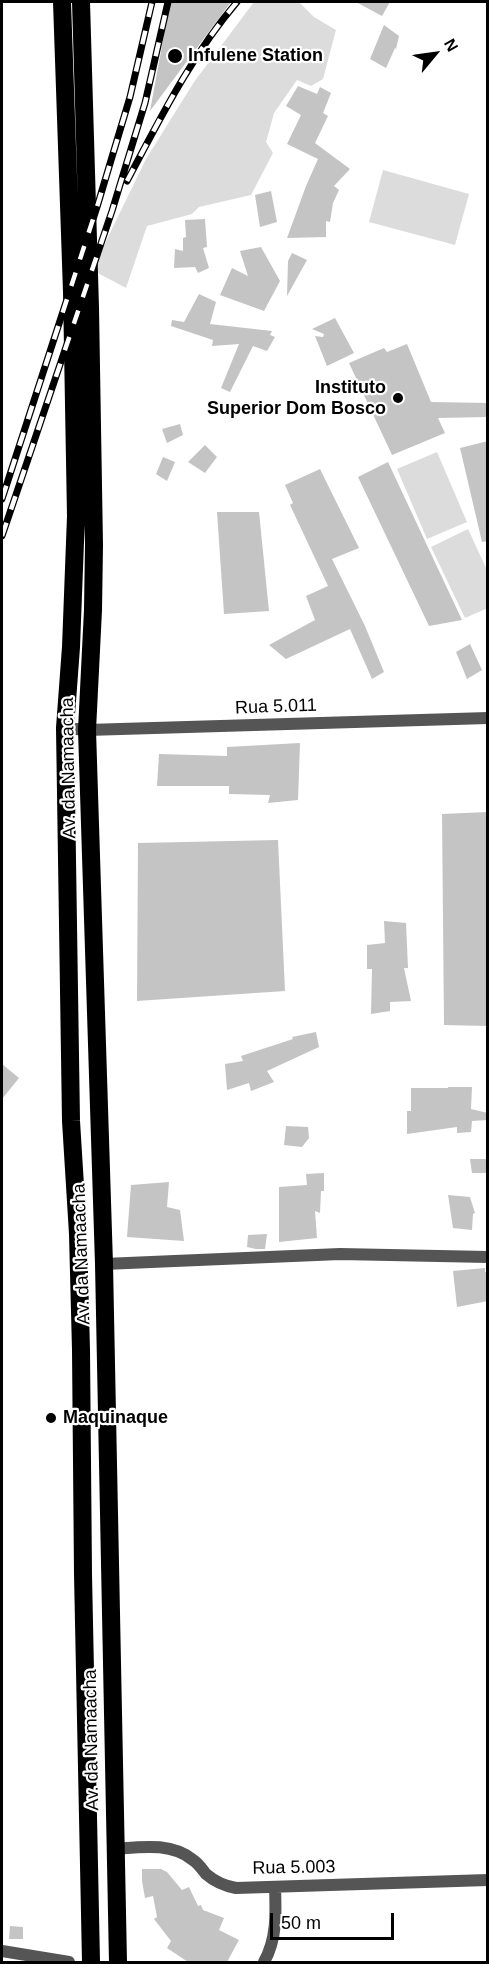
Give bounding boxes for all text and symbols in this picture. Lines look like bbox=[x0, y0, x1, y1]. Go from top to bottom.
north arrow bbox=[405, 24, 465, 84]
text: N bbox=[441, 36, 461, 54]
place label: Infulene Station bbox=[188, 45, 323, 67]
marker: Infulene Station bbox=[166, 47, 184, 65]
place label: Instituto Superior Dom Bosco bbox=[207, 377, 386, 420]
marker: Instituto Superior Dom Bosco bbox=[391, 391, 405, 405]
street label: Rua 5.011 bbox=[235, 695, 317, 719]
street label: Av. da Namaacha bbox=[57, 697, 81, 839]
street label: Av. da Namaacha bbox=[69, 1183, 95, 1325]
place label: Maquinaque bbox=[63, 1407, 168, 1429]
marker: Maquinaque bbox=[44, 1411, 58, 1425]
street label: Av. da Namaacha bbox=[80, 1669, 104, 1811]
street label: Rua 5.003 bbox=[252, 1856, 336, 1880]
scale bar bbox=[273, 1901, 398, 1939]
text: 50 m bbox=[281, 1913, 321, 1933]

